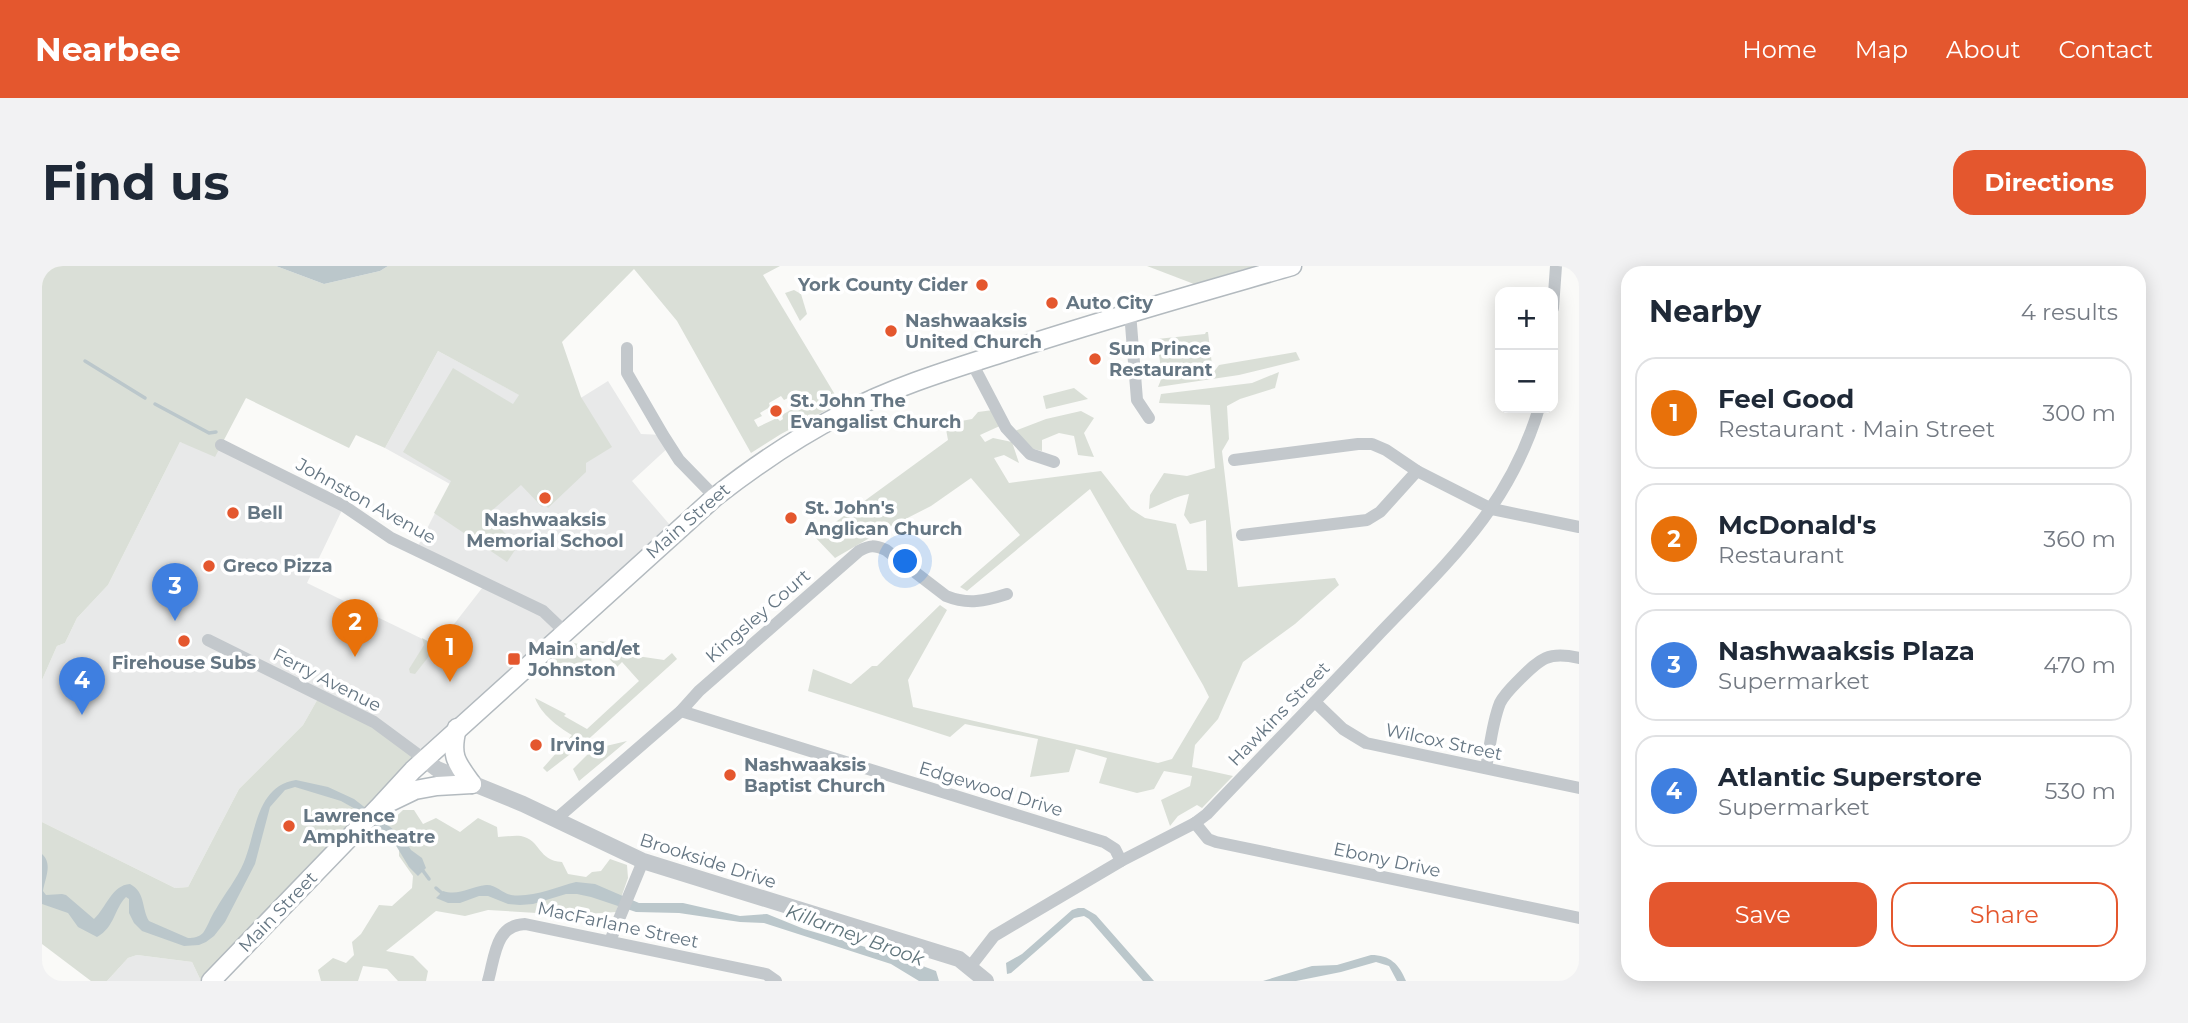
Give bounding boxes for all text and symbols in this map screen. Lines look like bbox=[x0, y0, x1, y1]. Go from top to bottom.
text: Nearbee bbox=[35, 29, 181, 69]
text: Home bbox=[1742, 35, 1817, 64]
text: Map bbox=[1855, 35, 1908, 64]
text: About bbox=[1946, 35, 2020, 64]
text: Contact bbox=[2058, 35, 2153, 64]
button: Directions bbox=[1953, 150, 2146, 215]
text: Find us bbox=[42, 153, 230, 212]
place label: York County Cider bbox=[797, 274, 968, 296]
marker: York County Cider bbox=[974, 277, 990, 293]
map controls bbox=[1495, 287, 1558, 413]
button: + bbox=[1495, 287, 1558, 350]
place label: Auto City bbox=[1065, 292, 1153, 314]
text: Nearby bbox=[1649, 293, 1761, 330]
marker: Auto City bbox=[1044, 295, 1060, 311]
text: 4 results bbox=[2021, 298, 2118, 326]
place label: Nashwaaksis United Church bbox=[905, 310, 1042, 353]
marker: Nashwaaksis United Church bbox=[883, 323, 899, 339]
place label: Sun Prince Restaurant bbox=[1109, 338, 1213, 381]
button: − bbox=[1495, 350, 1558, 413]
marker: Sun Prince Restaurant bbox=[1087, 351, 1103, 367]
text: Feel Good bbox=[1718, 383, 1854, 415]
place label: St. John The Evangalist Church bbox=[790, 390, 961, 433]
text: 1 bbox=[1669, 399, 1679, 427]
text: 300 m bbox=[2042, 399, 2116, 427]
marker: St. John The Evangalist Church bbox=[768, 403, 784, 419]
text: Restaurant · Main Street bbox=[1718, 415, 1995, 443]
street label: Johnston Avenue bbox=[291, 453, 440, 549]
street label: Main Street bbox=[642, 479, 734, 563]
marker: Nashwaaksis Memorial School bbox=[537, 490, 553, 506]
place label: St. John's Anglican Church bbox=[804, 497, 962, 540]
place label: Bell bbox=[247, 502, 283, 524]
marker: Bell bbox=[225, 505, 241, 521]
place label: Nashwaaksis Memorial School bbox=[466, 509, 624, 552]
text: McDonald's bbox=[1718, 509, 1876, 541]
marker: St. John's Anglican Church bbox=[783, 510, 799, 526]
text: 2 bbox=[1667, 525, 1681, 553]
text: 360 m bbox=[2043, 525, 2116, 553]
text: Restaurant bbox=[1718, 541, 1844, 569]
your location bbox=[888, 544, 922, 578]
place label: Greco Pizza bbox=[223, 555, 333, 577]
marker: Greco Pizza bbox=[201, 558, 217, 574]
pin: 3 bbox=[152, 563, 198, 621]
street label: Kingsley Court bbox=[701, 565, 815, 667]
pin: 2 bbox=[332, 599, 378, 657]
pin: 1 bbox=[427, 624, 473, 682]
marker: Firehouse Subs bbox=[176, 633, 192, 649]
text: Nashwaaksis Plaza bbox=[1718, 635, 1975, 667]
place label: Main and/et Johnston bbox=[527, 638, 641, 681]
street label: Ferry Avenue bbox=[269, 643, 385, 717]
marker: Main and/et Johnston bbox=[506, 651, 522, 667]
text: 3 bbox=[1667, 651, 1681, 679]
text: 470 m bbox=[2043, 651, 2116, 679]
place label: Firehouse Subs bbox=[112, 652, 257, 674]
pin: 4 bbox=[59, 657, 105, 715]
street label: Hawkins Street bbox=[1224, 657, 1334, 771]
text: Supermarket bbox=[1718, 667, 1870, 695]
street label: Wilcox Street bbox=[1383, 719, 1505, 765]
place label: Irving bbox=[550, 734, 605, 756]
marker: Irving bbox=[528, 737, 544, 753]
place label: Nashwaaksis Baptist Church bbox=[744, 754, 885, 797]
street label: Edgewood Drive bbox=[916, 757, 1066, 821]
text: Atlantic Superstore bbox=[1718, 761, 1982, 793]
marker: Nashwaaksis Baptist Church bbox=[722, 767, 738, 783]
text: 4 bbox=[1666, 777, 1682, 805]
text: 530 m bbox=[2044, 777, 2116, 805]
text: Supermarket bbox=[1718, 793, 1870, 821]
place label: Lawrence Amphitheatre bbox=[302, 805, 435, 848]
marker: Lawrence Amphitheatre bbox=[281, 818, 297, 834]
street label: Brookside Drive bbox=[637, 829, 779, 893]
street label: Ebony Drive bbox=[1331, 838, 1443, 882]
street label: Main Street bbox=[234, 867, 322, 957]
button: Save bbox=[1649, 882, 1877, 947]
button: Share bbox=[1891, 882, 2118, 947]
street label: MacFarlane Street bbox=[535, 897, 701, 953]
water label: Killarney Brook bbox=[783, 899, 928, 971]

